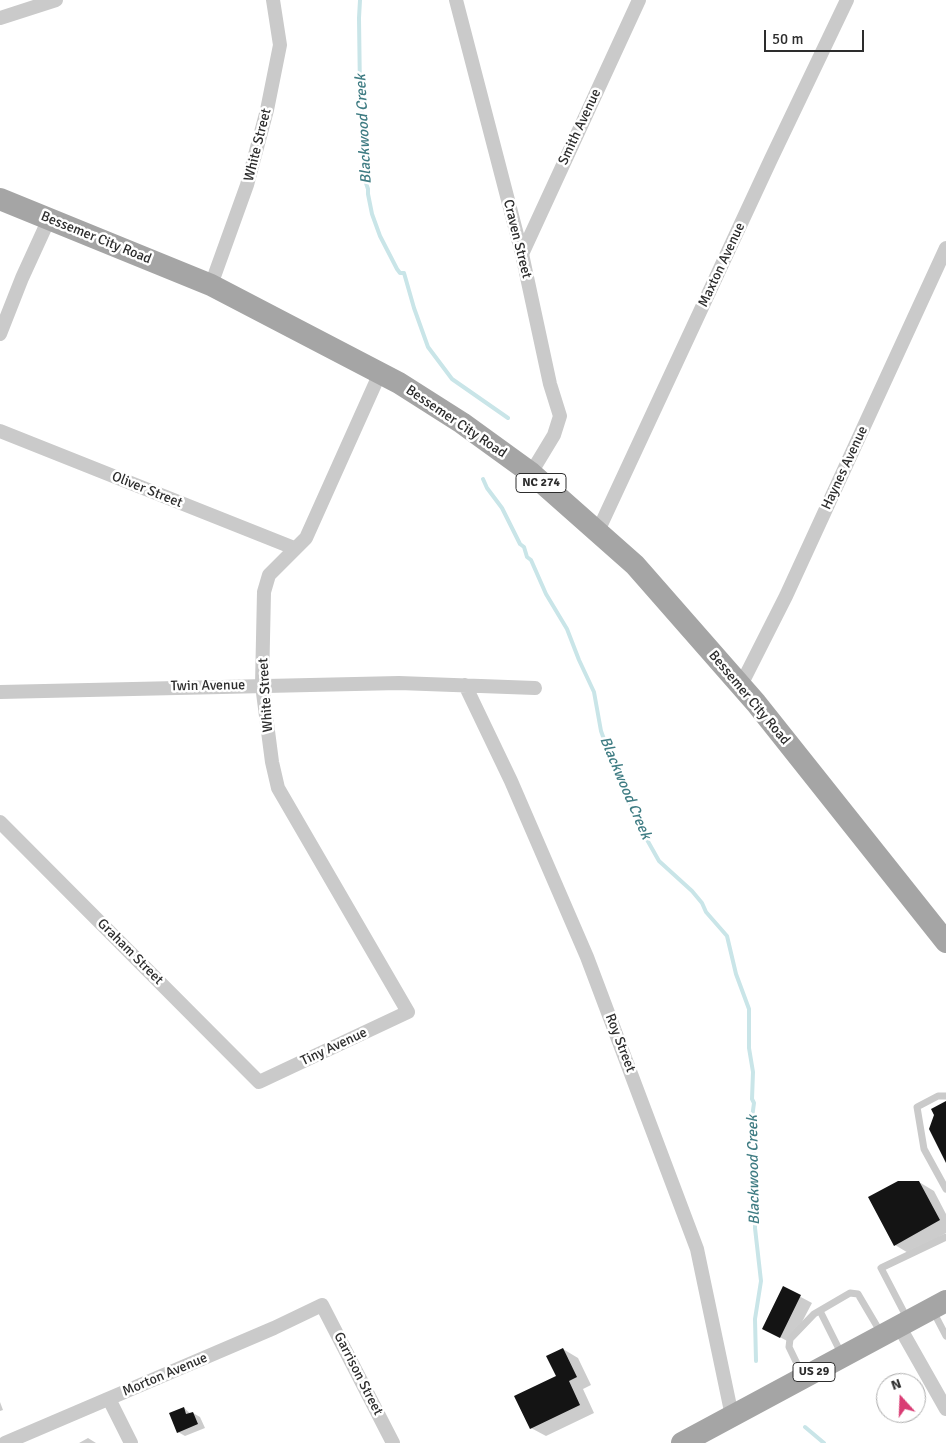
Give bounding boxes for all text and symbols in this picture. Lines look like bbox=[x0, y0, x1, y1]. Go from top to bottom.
scale bar bbox=[766, 20, 866, 52]
text: 50 m bbox=[772, 30, 803, 48]
water label: Blackwood Creek bbox=[352, 74, 376, 184]
street label: Smith Avenue bbox=[555, 86, 605, 168]
street label: White Street bbox=[241, 107, 275, 183]
street label: Craven Street bbox=[499, 198, 535, 280]
street label: Bessemer City Road bbox=[38, 208, 154, 268]
street label: Maxton Avenue bbox=[695, 220, 749, 310]
street label: Bessemer City Road bbox=[402, 382, 510, 462]
street label: Haynes Avenue bbox=[818, 423, 872, 513]
street label: Oliver Street bbox=[109, 468, 185, 512]
road number: NC 274 bbox=[516, 473, 566, 492]
street label: Bessemer City Road bbox=[705, 647, 793, 749]
street label: White Street bbox=[255, 657, 277, 733]
street label: Twin Avenue bbox=[171, 677, 245, 695]
water label: Blackwood Creek bbox=[595, 734, 655, 842]
street label: Graham Street bbox=[93, 915, 167, 989]
street label: Roy Street bbox=[601, 1011, 639, 1075]
street label: Tiny Avenue bbox=[298, 1024, 370, 1070]
water label: Blackwood Creek bbox=[744, 1115, 764, 1225]
street label: Garrison Street bbox=[330, 1330, 386, 1418]
street label: Morton Avenue bbox=[120, 1350, 210, 1400]
road number: US 29 bbox=[793, 1362, 835, 1381]
north arrow bbox=[876, 1373, 926, 1423]
text: N bbox=[889, 1375, 904, 1394]

